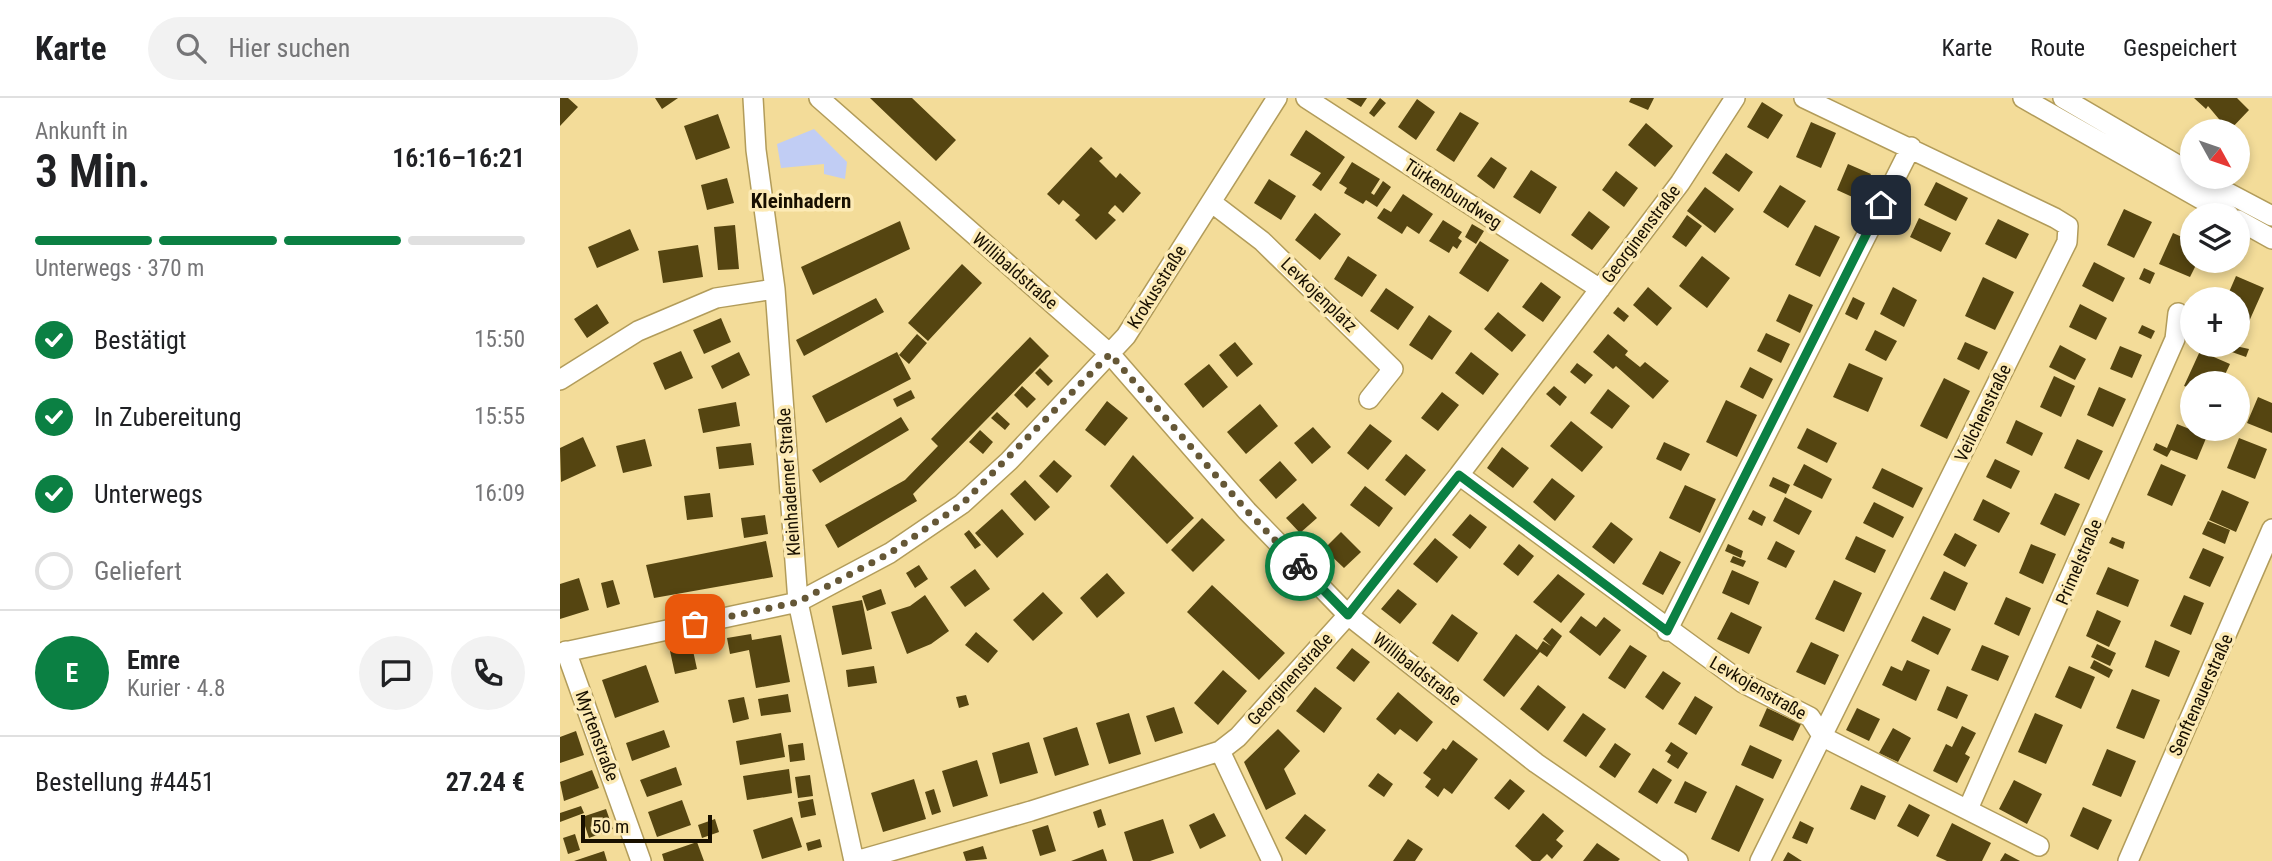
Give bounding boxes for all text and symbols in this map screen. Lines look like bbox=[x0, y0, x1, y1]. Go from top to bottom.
search box bbox=[148, 17, 638, 80]
text: Karte bbox=[35, 29, 106, 68]
icon: search bbox=[172, 29, 210, 67]
text: Hier suchen bbox=[228, 33, 350, 63]
text: Karte bbox=[1942, 34, 1992, 62]
text: Route bbox=[2030, 34, 2085, 62]
text: Gespeichert bbox=[2123, 34, 2237, 62]
text: Ankunft in bbox=[35, 118, 128, 145]
north arrow bbox=[2180, 119, 2250, 189]
map controls bbox=[2180, 119, 2250, 441]
text: 16:16–16:21 bbox=[392, 143, 525, 173]
text: 3 Min. bbox=[35, 144, 151, 198]
street label: Türkenbundweg bbox=[1401, 154, 1506, 233]
pin bbox=[1851, 175, 1911, 235]
street label: Georginenstraße bbox=[1597, 180, 1684, 287]
icon: home bbox=[1862, 186, 1900, 224]
district label: Kleinhadern bbox=[751, 189, 851, 213]
button: layers bbox=[2180, 203, 2250, 273]
street label: Willibaldstraße bbox=[968, 228, 1062, 313]
street label: Krokusstraße bbox=[1123, 241, 1190, 332]
street label: Levkojenplatz bbox=[1277, 253, 1362, 336]
text: Unterwegs · 370 m bbox=[35, 255, 204, 282]
button: + bbox=[2180, 287, 2250, 357]
icon: check bbox=[35, 321, 73, 359]
text: Bestätigt bbox=[94, 325, 187, 355]
text: 15:50 bbox=[474, 326, 525, 353]
street label: Veilchenstraße bbox=[1950, 361, 2015, 465]
button: − bbox=[2180, 371, 2250, 441]
icon: check bbox=[35, 398, 73, 436]
text: In Zubereitung bbox=[94, 402, 242, 432]
text: 15:55 bbox=[474, 403, 525, 430]
street label: Kleinhaderner Straße bbox=[773, 407, 804, 557]
icon: check bbox=[35, 475, 73, 513]
text: Unterwegs bbox=[94, 479, 203, 509]
text: 16:09 bbox=[474, 480, 525, 507]
street label: Primelstraße bbox=[2051, 516, 2106, 608]
courier bbox=[1265, 531, 1335, 601]
icon: bike bbox=[1281, 547, 1319, 585]
text: Geliefert bbox=[94, 556, 182, 586]
pin bbox=[665, 594, 725, 654]
icon: bag bbox=[676, 605, 714, 643]
street label: Georginenstraße bbox=[1243, 628, 1337, 729]
street label: Willibaldstraße bbox=[1369, 628, 1466, 709]
street label: Senftenauerstraße bbox=[2164, 631, 2237, 759]
button: chat bbox=[359, 636, 433, 710]
button: phone bbox=[451, 636, 525, 710]
text: Emre bbox=[127, 645, 180, 675]
street label: Levkojenstraße bbox=[1706, 651, 1810, 724]
text: E bbox=[66, 658, 78, 688]
text: Kurier · 4.8 bbox=[127, 675, 225, 702]
street label: Myrtenstraße bbox=[571, 688, 624, 784]
text: Bestellung #4451 bbox=[35, 767, 215, 797]
text: 27.24 € bbox=[446, 767, 525, 797]
scale bar bbox=[581, 812, 712, 844]
text: 50 m bbox=[592, 815, 629, 838]

